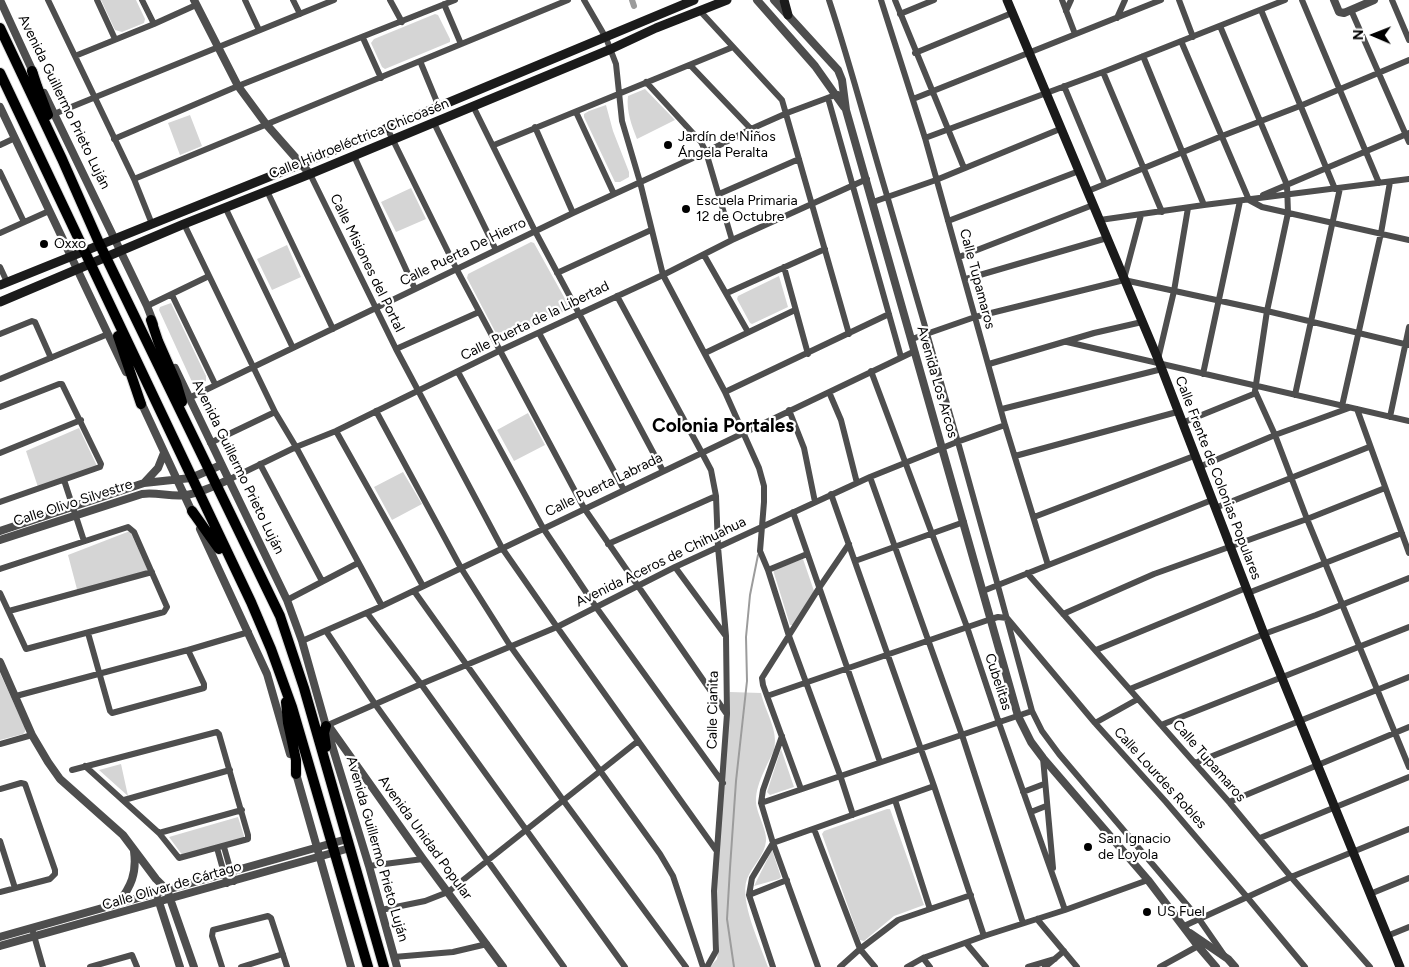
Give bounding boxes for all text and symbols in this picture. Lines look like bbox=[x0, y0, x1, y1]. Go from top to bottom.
north arrow bbox=[1349, 10, 1399, 60]
street label: Avenida Guillermo Prieto Luján bbox=[14, 12, 114, 192]
text: N bbox=[1350, 29, 1367, 40]
street label: Calle Hidroeléctrica Chicoasén bbox=[267, 95, 451, 183]
place label: Jardín de Niños Ángela Peralta bbox=[678, 129, 776, 162]
marker: Jardín de Niños Ángela Peralta bbox=[662, 139, 674, 151]
street label: Calle Misiones del Portal bbox=[326, 191, 408, 335]
place label: Escuela Primaria 12 de Octubre bbox=[696, 193, 798, 226]
marker: Escuela Primaria 12 de Octubre bbox=[680, 203, 692, 215]
street label: Calle Puerta De Hierro bbox=[397, 214, 529, 290]
street label: Calle Tupamaros bbox=[956, 227, 998, 331]
place label: Oxxo bbox=[54, 236, 86, 252]
marker: Oxxo bbox=[38, 238, 50, 250]
street label: Calle Puerta de la Libertad bbox=[458, 278, 612, 364]
street label: Avenida Los Arcos bbox=[913, 324, 961, 440]
street label: Calle Frente de Colonias Populares bbox=[1171, 374, 1265, 582]
street label: Avenida Guillermo Prieto Luján bbox=[188, 377, 288, 557]
district label: Colonia Portales bbox=[652, 415, 794, 437]
street label: Calle Puerta Labrada bbox=[543, 449, 665, 521]
street label: Calle Olivo Silvestre bbox=[11, 476, 135, 530]
street label: Avenida Aceros de Chihuahua bbox=[573, 513, 749, 611]
street label: Cubelitas bbox=[981, 651, 1015, 713]
street label: Calle Cianita bbox=[704, 671, 722, 749]
street label: Calle Tupamaros bbox=[1169, 717, 1249, 805]
street label: Calle Lourdes Robles bbox=[1110, 724, 1210, 832]
street label: Avenida Guillermo Prieto Luján bbox=[342, 754, 412, 944]
street label: Avenida Unidad Popular bbox=[374, 773, 476, 903]
place label: San Ignacio de Loyola bbox=[1098, 831, 1171, 864]
marker: San Ignacio de Loyola bbox=[1082, 841, 1094, 853]
street label: Calle Olivar de Cártago bbox=[100, 858, 244, 914]
place label: US Fuel bbox=[1157, 904, 1205, 920]
marker: US Fuel bbox=[1141, 906, 1153, 918]

